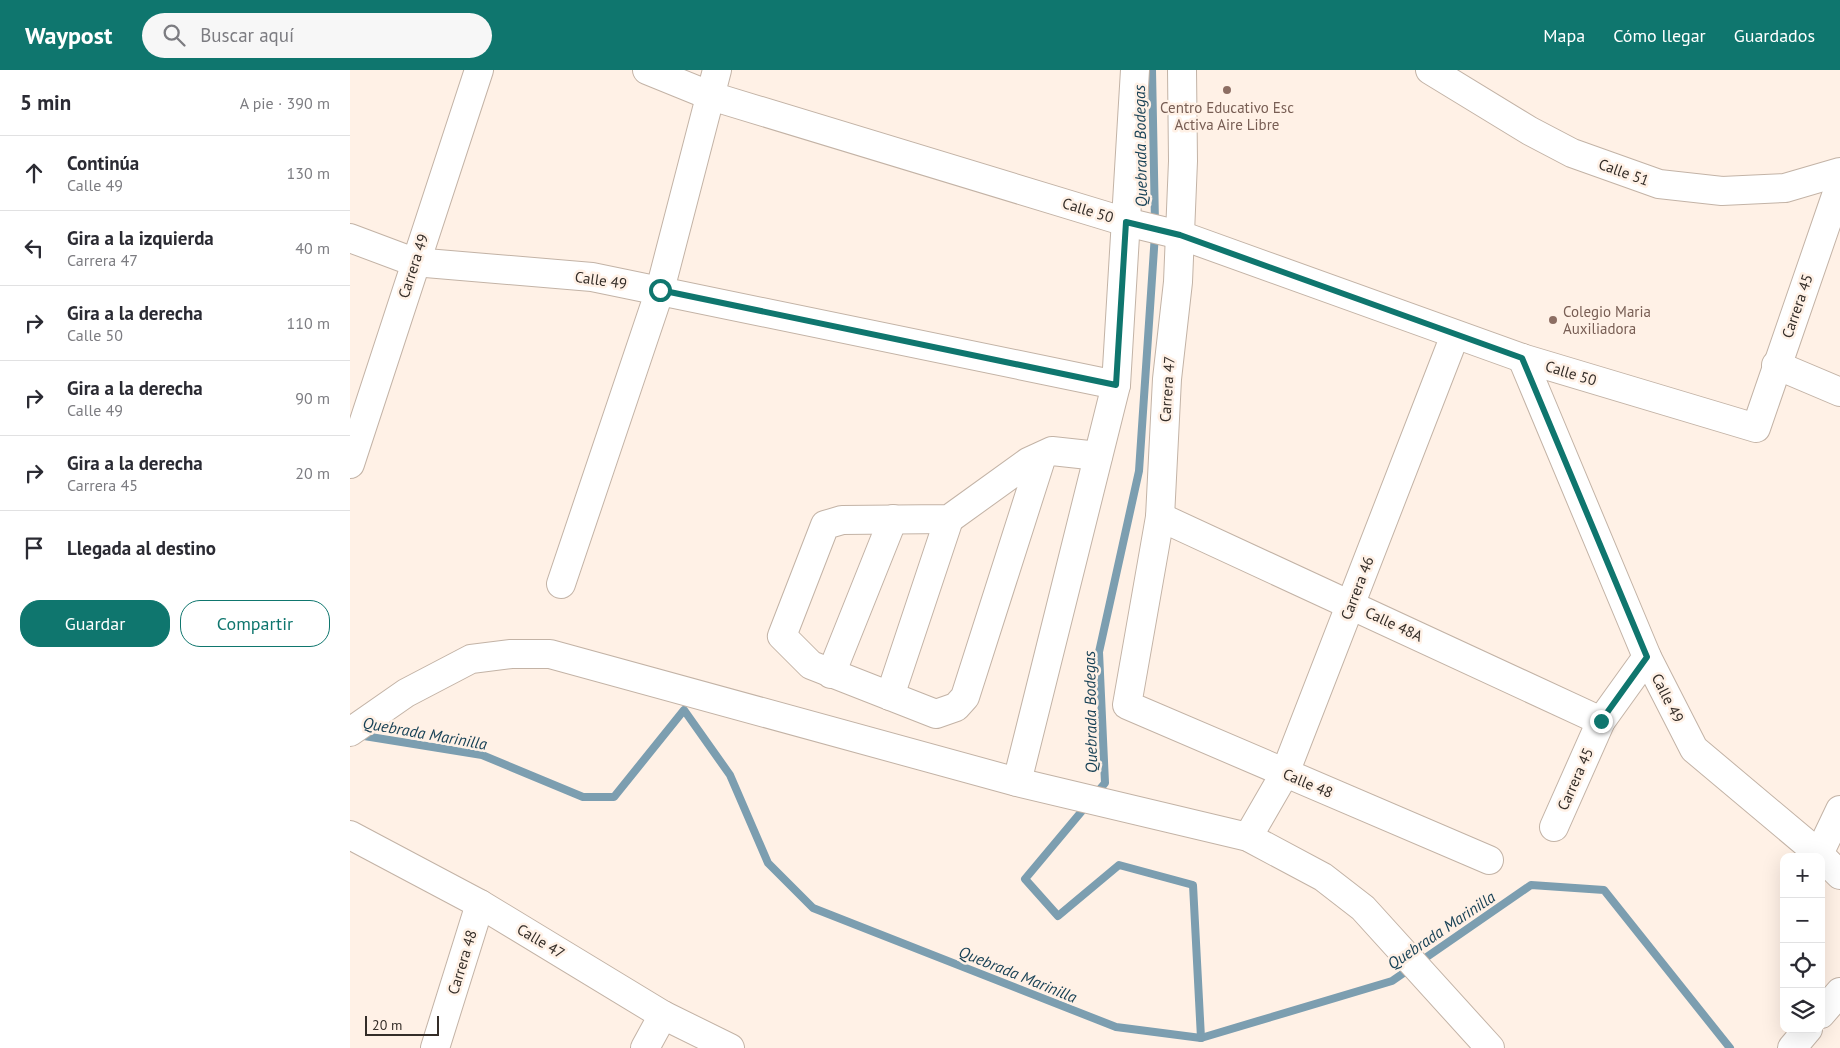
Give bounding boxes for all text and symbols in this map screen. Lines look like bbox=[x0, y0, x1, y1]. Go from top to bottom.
search box bbox=[142, 13, 492, 58]
text: Waypost bbox=[25, 20, 112, 51]
icon: search bbox=[160, 21, 188, 49]
text: Buscar aquí bbox=[200, 23, 294, 47]
text: Mapa bbox=[1543, 24, 1585, 47]
text: Cómo llegar bbox=[1613, 24, 1706, 47]
text: Guardados bbox=[1734, 24, 1815, 47]
water label: Quebrada Bodegas bbox=[1129, 84, 1151, 207]
marker: Centro Educativo Esc Activa Aire Libre bbox=[1221, 84, 1233, 96]
text: 5 min bbox=[20, 89, 71, 116]
text: A pie · 390 m bbox=[240, 93, 330, 113]
place label: Centro Educativo Esc Activa Aire Libre bbox=[1160, 98, 1294, 134]
text: Continúa bbox=[67, 151, 139, 175]
street label: Calle 51 bbox=[1596, 154, 1652, 190]
icon: ahead bbox=[20, 159, 48, 187]
text: 130 m bbox=[287, 163, 330, 183]
text: Calle 49 bbox=[67, 175, 123, 195]
street label: Calle 50 bbox=[1060, 193, 1116, 227]
text: Gira a la izquierda bbox=[67, 226, 214, 250]
street label: Carrera 49 bbox=[394, 231, 432, 301]
icon: left bbox=[20, 234, 48, 262]
text: 40 m bbox=[295, 238, 330, 258]
text: Carrera 47 bbox=[67, 250, 138, 270]
street label: Calle 49 bbox=[574, 267, 628, 293]
street label: Carrera 45 bbox=[1777, 271, 1817, 341]
route start bbox=[649, 279, 672, 302]
text: Gira a la derecha bbox=[67, 301, 203, 325]
place label: Colegio Maria Auxiliadora bbox=[1563, 302, 1651, 338]
icon: right bbox=[20, 309, 48, 337]
text: 110 m bbox=[287, 313, 330, 333]
marker: Colegio Maria Auxiliadora bbox=[1547, 314, 1559, 326]
text: Calle 50 bbox=[67, 325, 123, 345]
street label: Carrera 47 bbox=[1155, 355, 1179, 423]
street label: Calle 50 bbox=[1543, 356, 1599, 390]
text: Gira a la derecha bbox=[67, 376, 203, 400]
icon: right bbox=[20, 384, 48, 412]
text: 90 m bbox=[295, 388, 330, 408]
text: Calle 49 bbox=[67, 400, 123, 420]
text: Gira a la derecha bbox=[67, 451, 203, 475]
icon: right bbox=[20, 459, 48, 487]
text: 20 m bbox=[295, 463, 330, 483]
text: Carrera 45 bbox=[67, 475, 138, 495]
icon: arrive bbox=[20, 534, 48, 562]
text: Llegada al destino bbox=[67, 536, 216, 560]
street label: Carrera 46 bbox=[1336, 554, 1378, 622]
button: Guardar bbox=[20, 600, 170, 647]
button: Compartir bbox=[180, 600, 330, 647]
street label: Calle 48A bbox=[1362, 602, 1426, 646]
water label: Quebrada Bodegas bbox=[1079, 650, 1101, 773]
street label: Calle 49 bbox=[1648, 670, 1688, 726]
route end bbox=[1590, 710, 1613, 733]
water label: Quebrada Marinilla bbox=[361, 712, 489, 754]
street label: Carrera 45 bbox=[1553, 745, 1597, 813]
street label: Calle 48 bbox=[1280, 764, 1336, 802]
map controls bbox=[1780, 853, 1825, 1033]
button: + bbox=[1780, 853, 1825, 898]
water label: Quebrada Marinilla bbox=[1383, 886, 1499, 973]
button: − bbox=[1780, 898, 1825, 943]
street label: Calle 47 bbox=[514, 919, 568, 963]
street label: Carrera 48 bbox=[443, 927, 481, 997]
water label: Quebrada Marinilla bbox=[956, 941, 1080, 1007]
button: locate bbox=[1780, 943, 1825, 988]
button: layers bbox=[1780, 988, 1825, 1033]
scale bar bbox=[365, 1013, 439, 1036]
text: 20 m bbox=[372, 1016, 402, 1034]

